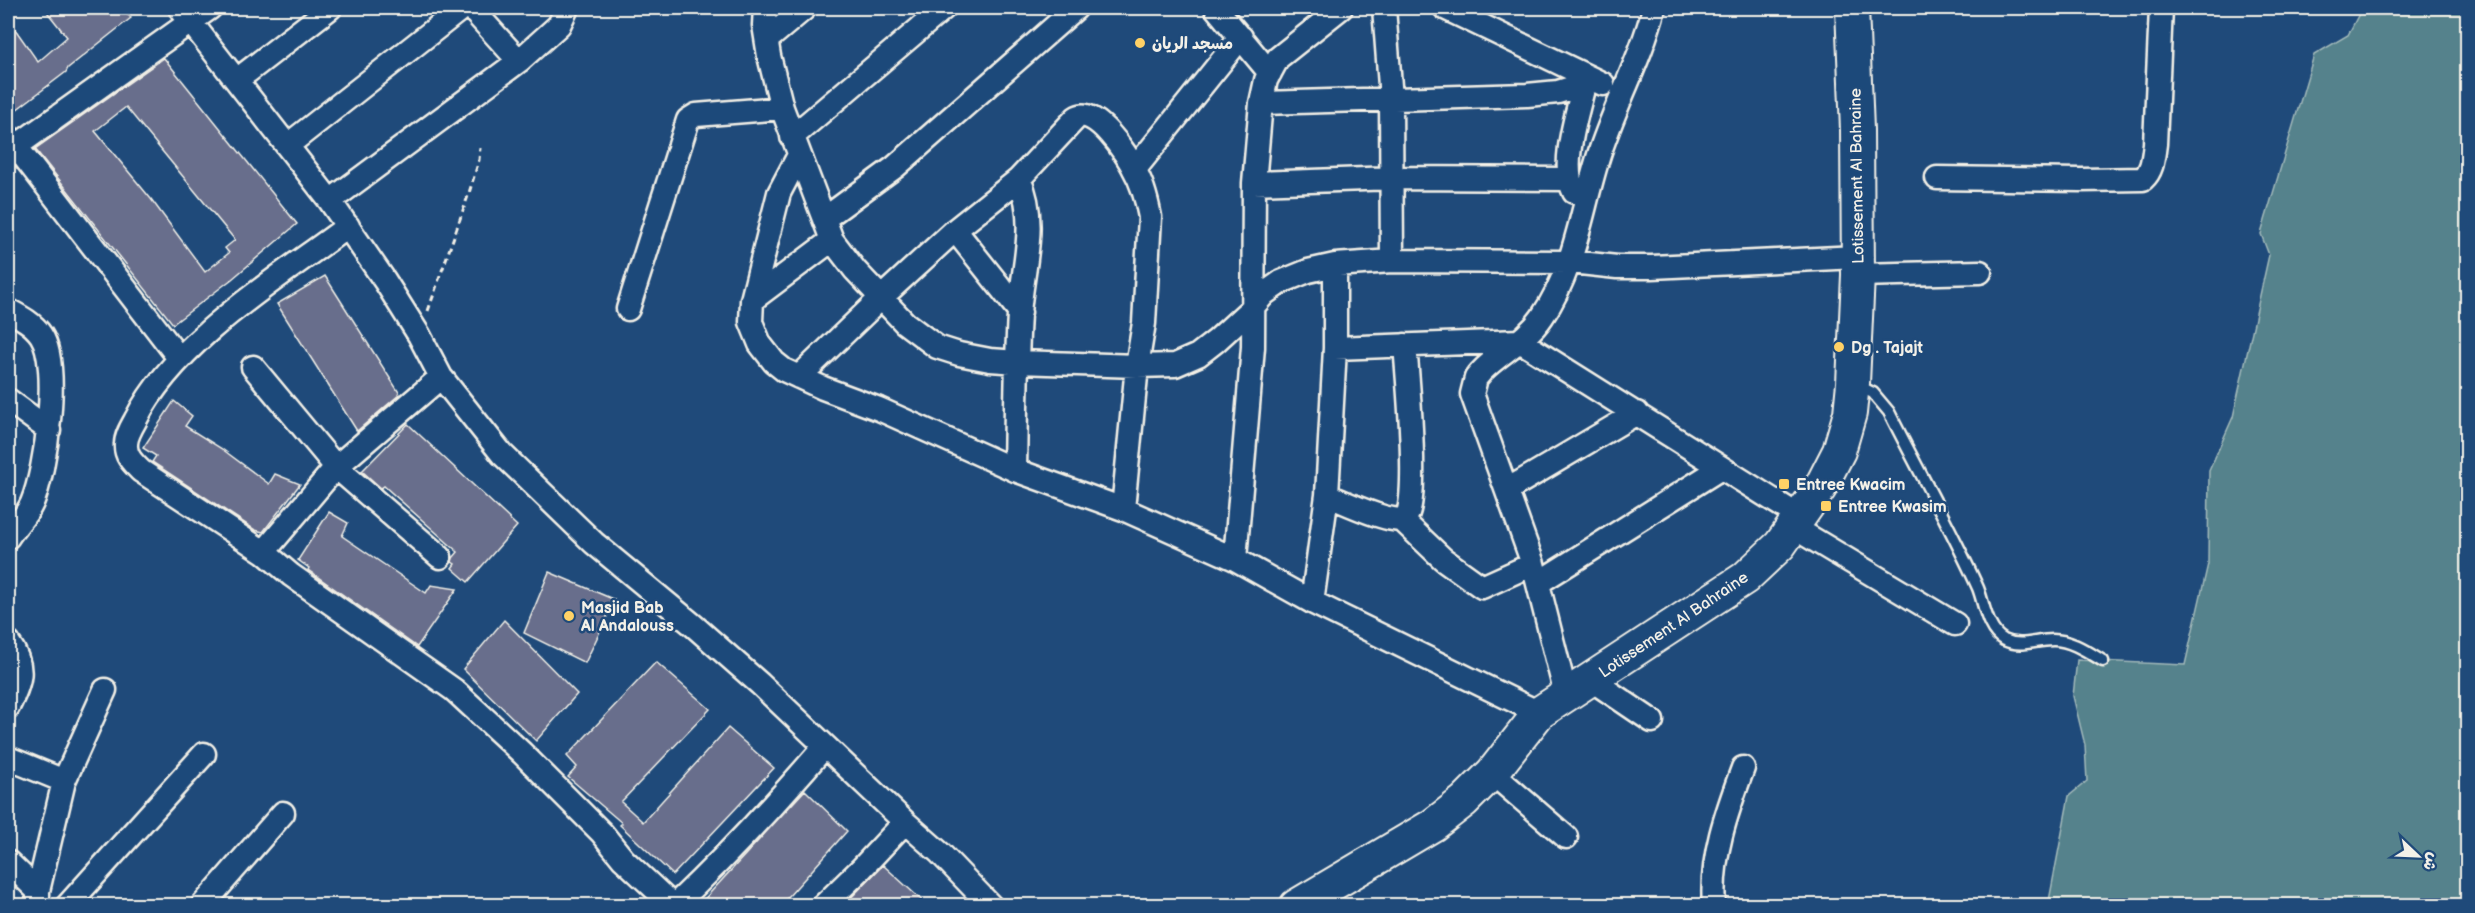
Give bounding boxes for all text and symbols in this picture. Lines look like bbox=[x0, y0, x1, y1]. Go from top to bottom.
place label: مسجد الريان bbox=[1152, 35, 1233, 54]
marker: مسجد الريان bbox=[1133, 36, 1147, 50]
street label: Lotissement Al Bahraine bbox=[1846, 87, 1869, 264]
place label: Dg . Tajajt bbox=[1851, 339, 1924, 358]
marker: Dg . Tajajt bbox=[1832, 340, 1846, 354]
place label: Entree Kwacim bbox=[1796, 476, 1906, 495]
marker: Entree Kwacim bbox=[1777, 477, 1791, 491]
place label: Entree Kwasim bbox=[1838, 498, 1947, 517]
marker: Entree Kwasim bbox=[1819, 499, 1833, 513]
street label: Lotissement Al Bahraine bbox=[1596, 568, 1752, 682]
place label: Masjid Bab Al Andalouss bbox=[580, 599, 674, 636]
marker: Masjid Bab Al Andalouss bbox=[562, 609, 576, 623]
north arrow bbox=[2388, 826, 2448, 886]
text: ش bbox=[2418, 849, 2443, 873]

